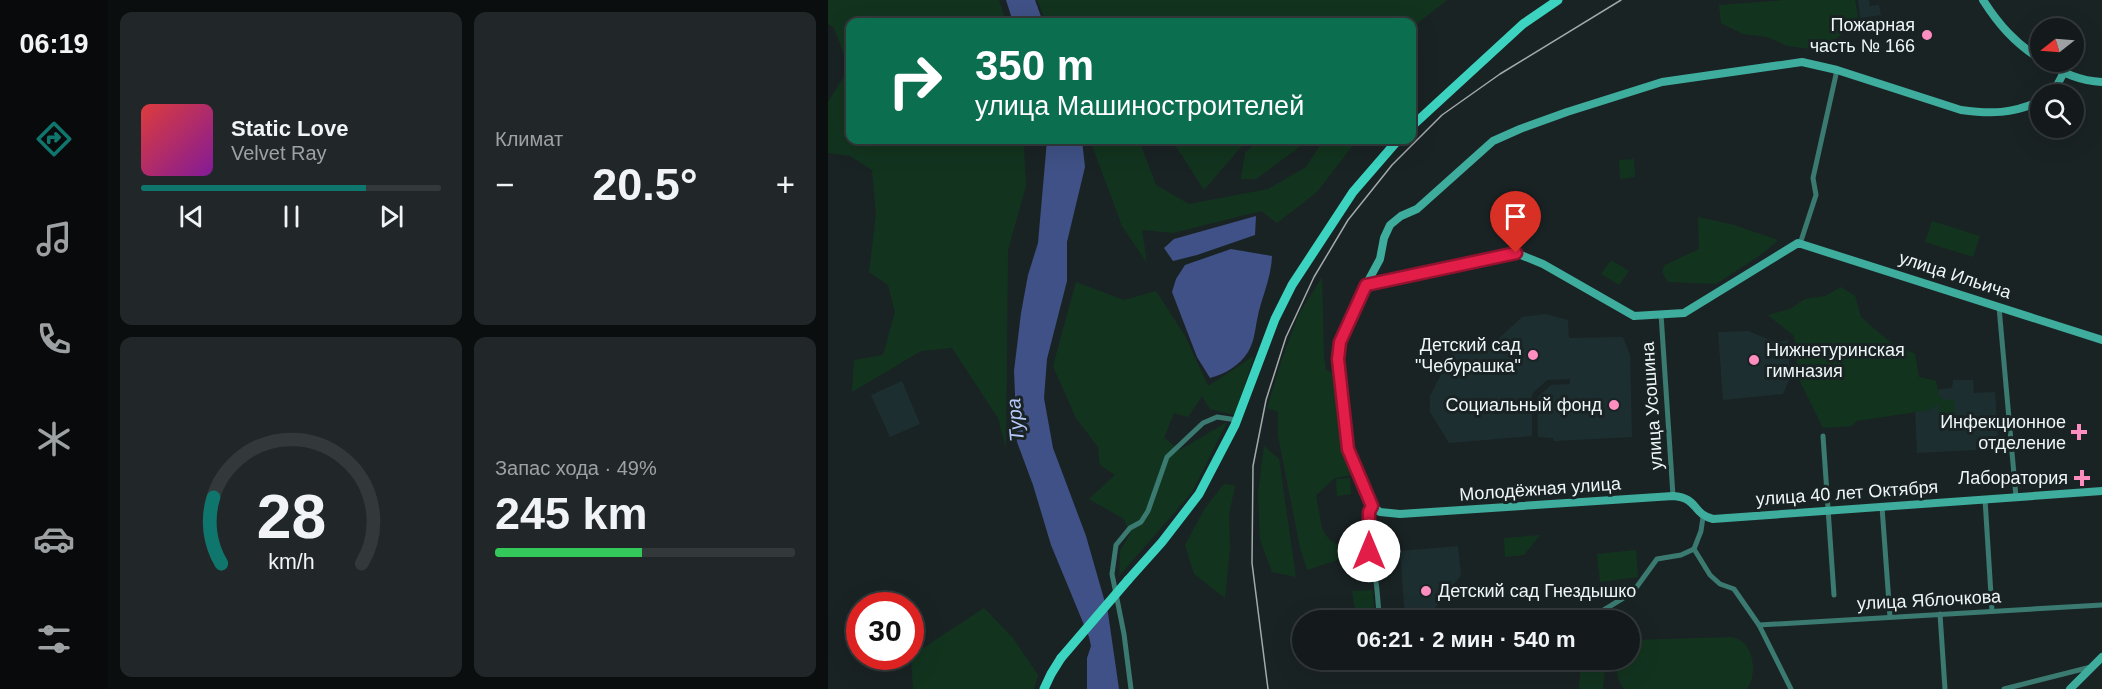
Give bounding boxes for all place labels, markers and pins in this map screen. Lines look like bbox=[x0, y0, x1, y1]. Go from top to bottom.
place label: Пожарная часть № 166 bbox=[1810, 15, 1915, 56]
marker: Пожарная часть № 166 bbox=[1920, 28, 1934, 42]
pin bbox=[1490, 191, 1541, 253]
place label: Детский сад "Чебурашка" bbox=[1415, 335, 1521, 376]
place label: Нижнетуринская гимназия bbox=[1766, 340, 1905, 381]
marker: Детский сад "Чебурашка" bbox=[1526, 348, 1540, 362]
marker: Нижнетуринская гимназия bbox=[1747, 353, 1761, 367]
place label: Социальный фонд bbox=[1446, 395, 1602, 415]
marker: Социальный фонд bbox=[1607, 398, 1621, 412]
place label: Инфекционное отделение bbox=[1940, 412, 2066, 453]
marker: Инфекционное отделение bbox=[2070, 423, 2088, 441]
place label: Лаборатория bbox=[1958, 468, 2068, 488]
marker: Лаборатория bbox=[2073, 469, 2091, 487]
place label: Детский сад Гнездышко bbox=[1438, 581, 1636, 601]
marker: Детский сад Гнездышко bbox=[1419, 584, 1433, 598]

